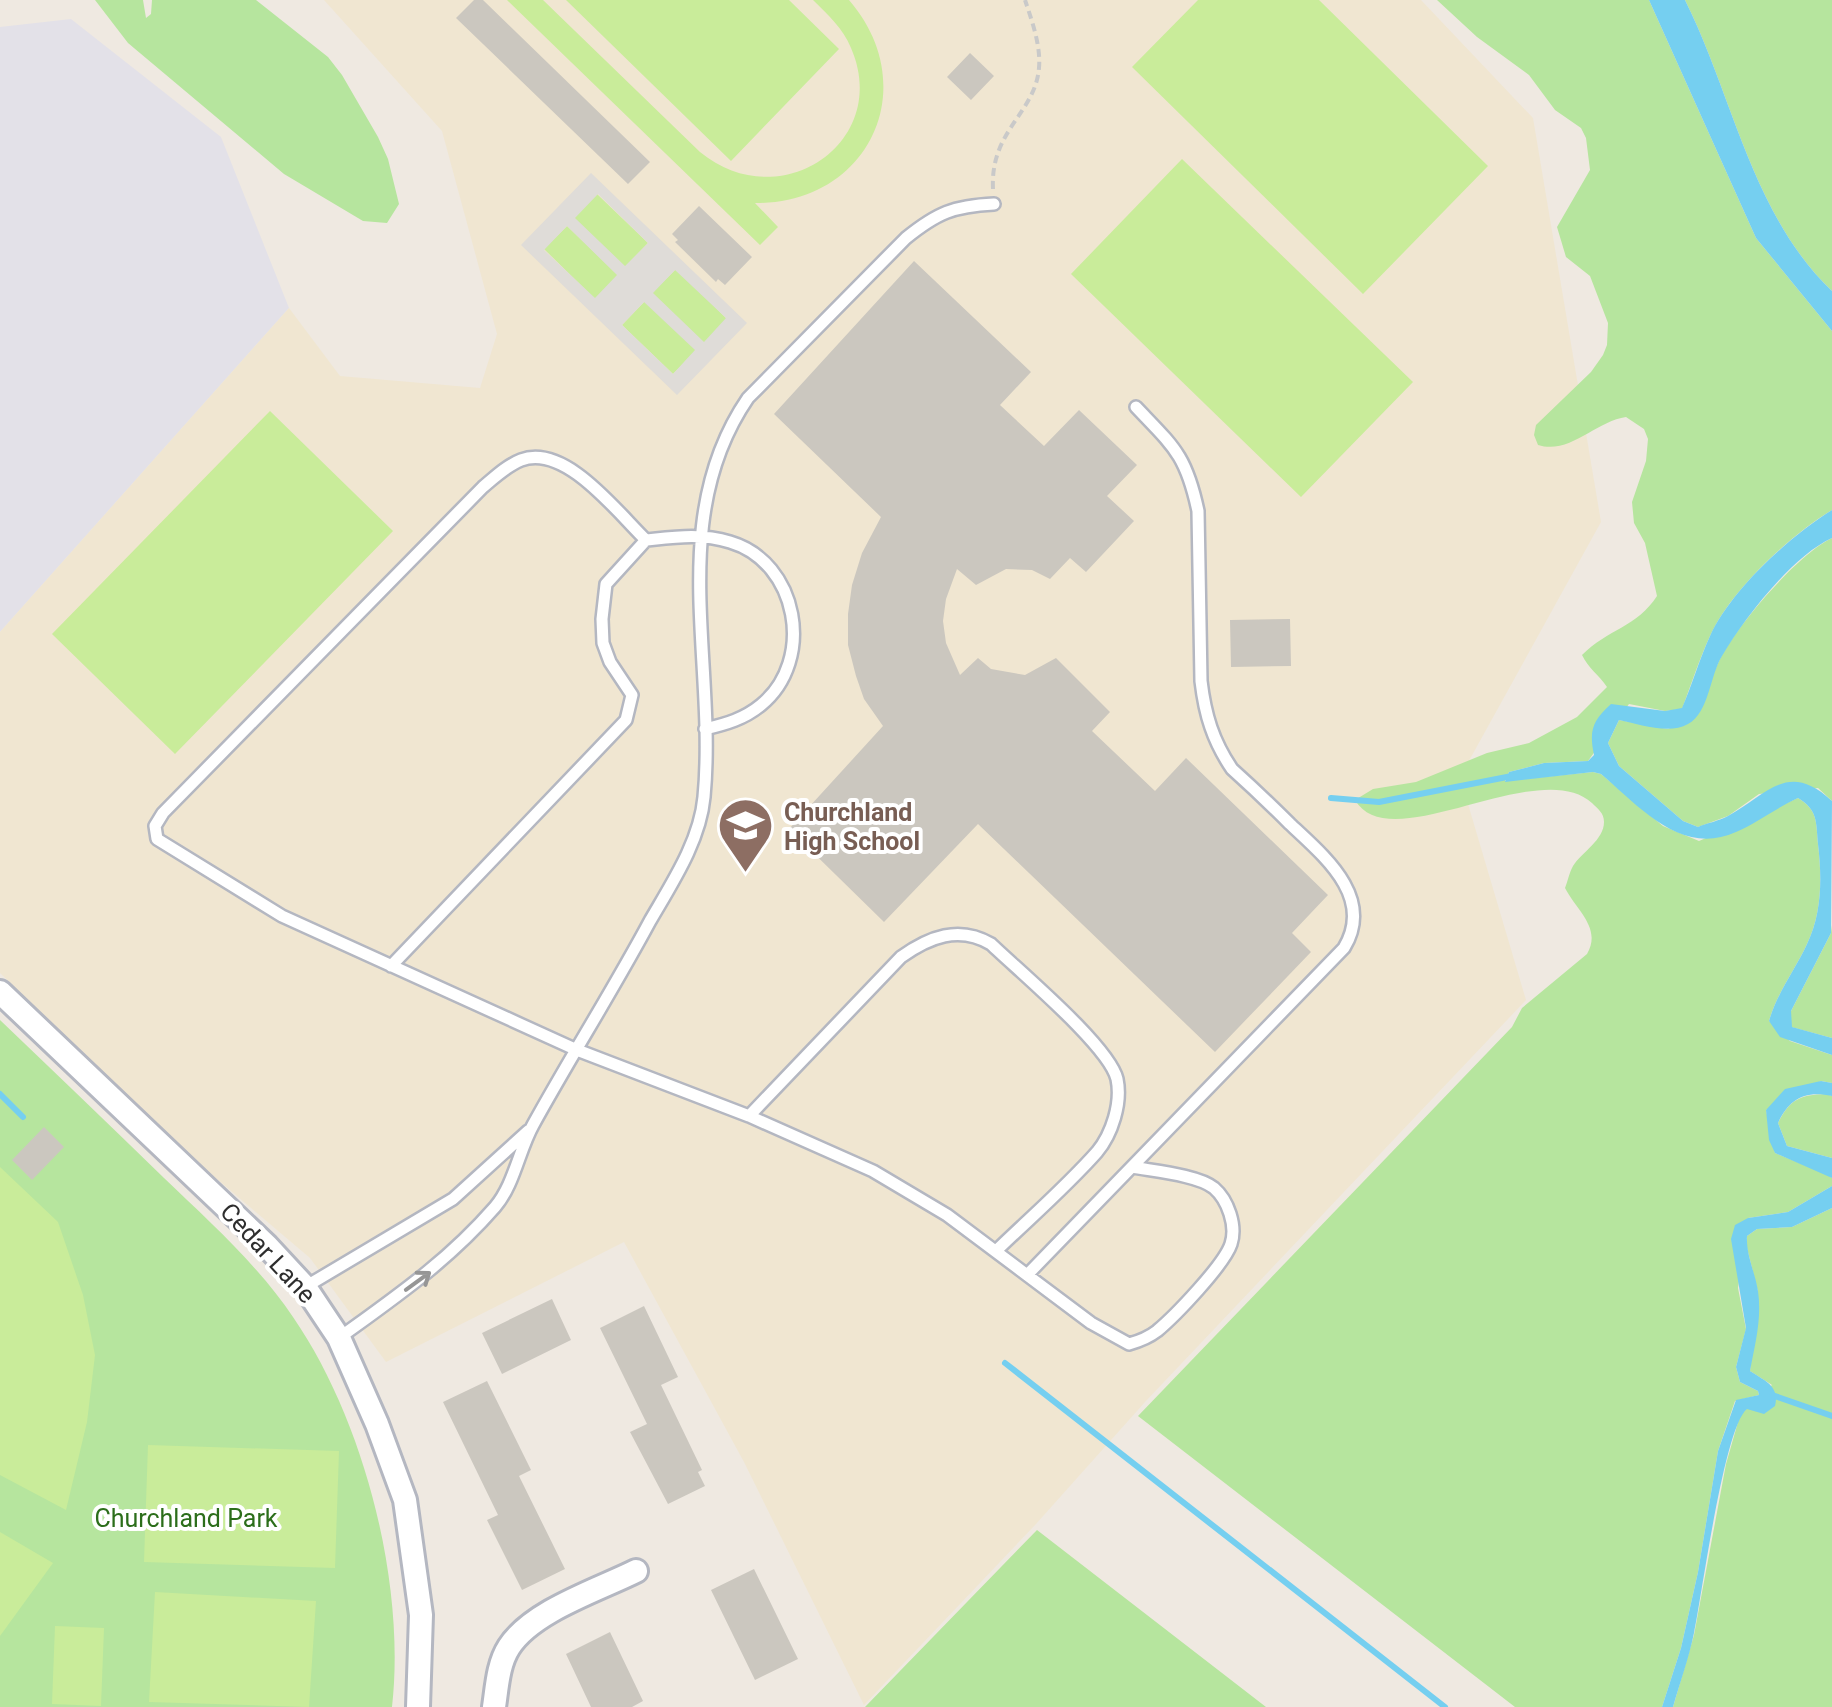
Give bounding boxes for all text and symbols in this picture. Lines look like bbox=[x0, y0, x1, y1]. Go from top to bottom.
school or university icon: Churchland High School bbox=[715, 796, 775, 875]
place label: Churchland High School bbox=[784, 798, 920, 856]
street label: Cedar Lane bbox=[214, 1197, 322, 1309]
one-way arrow bbox=[404, 1270, 431, 1291]
park label: Churchland Park bbox=[94, 1504, 278, 1533]

